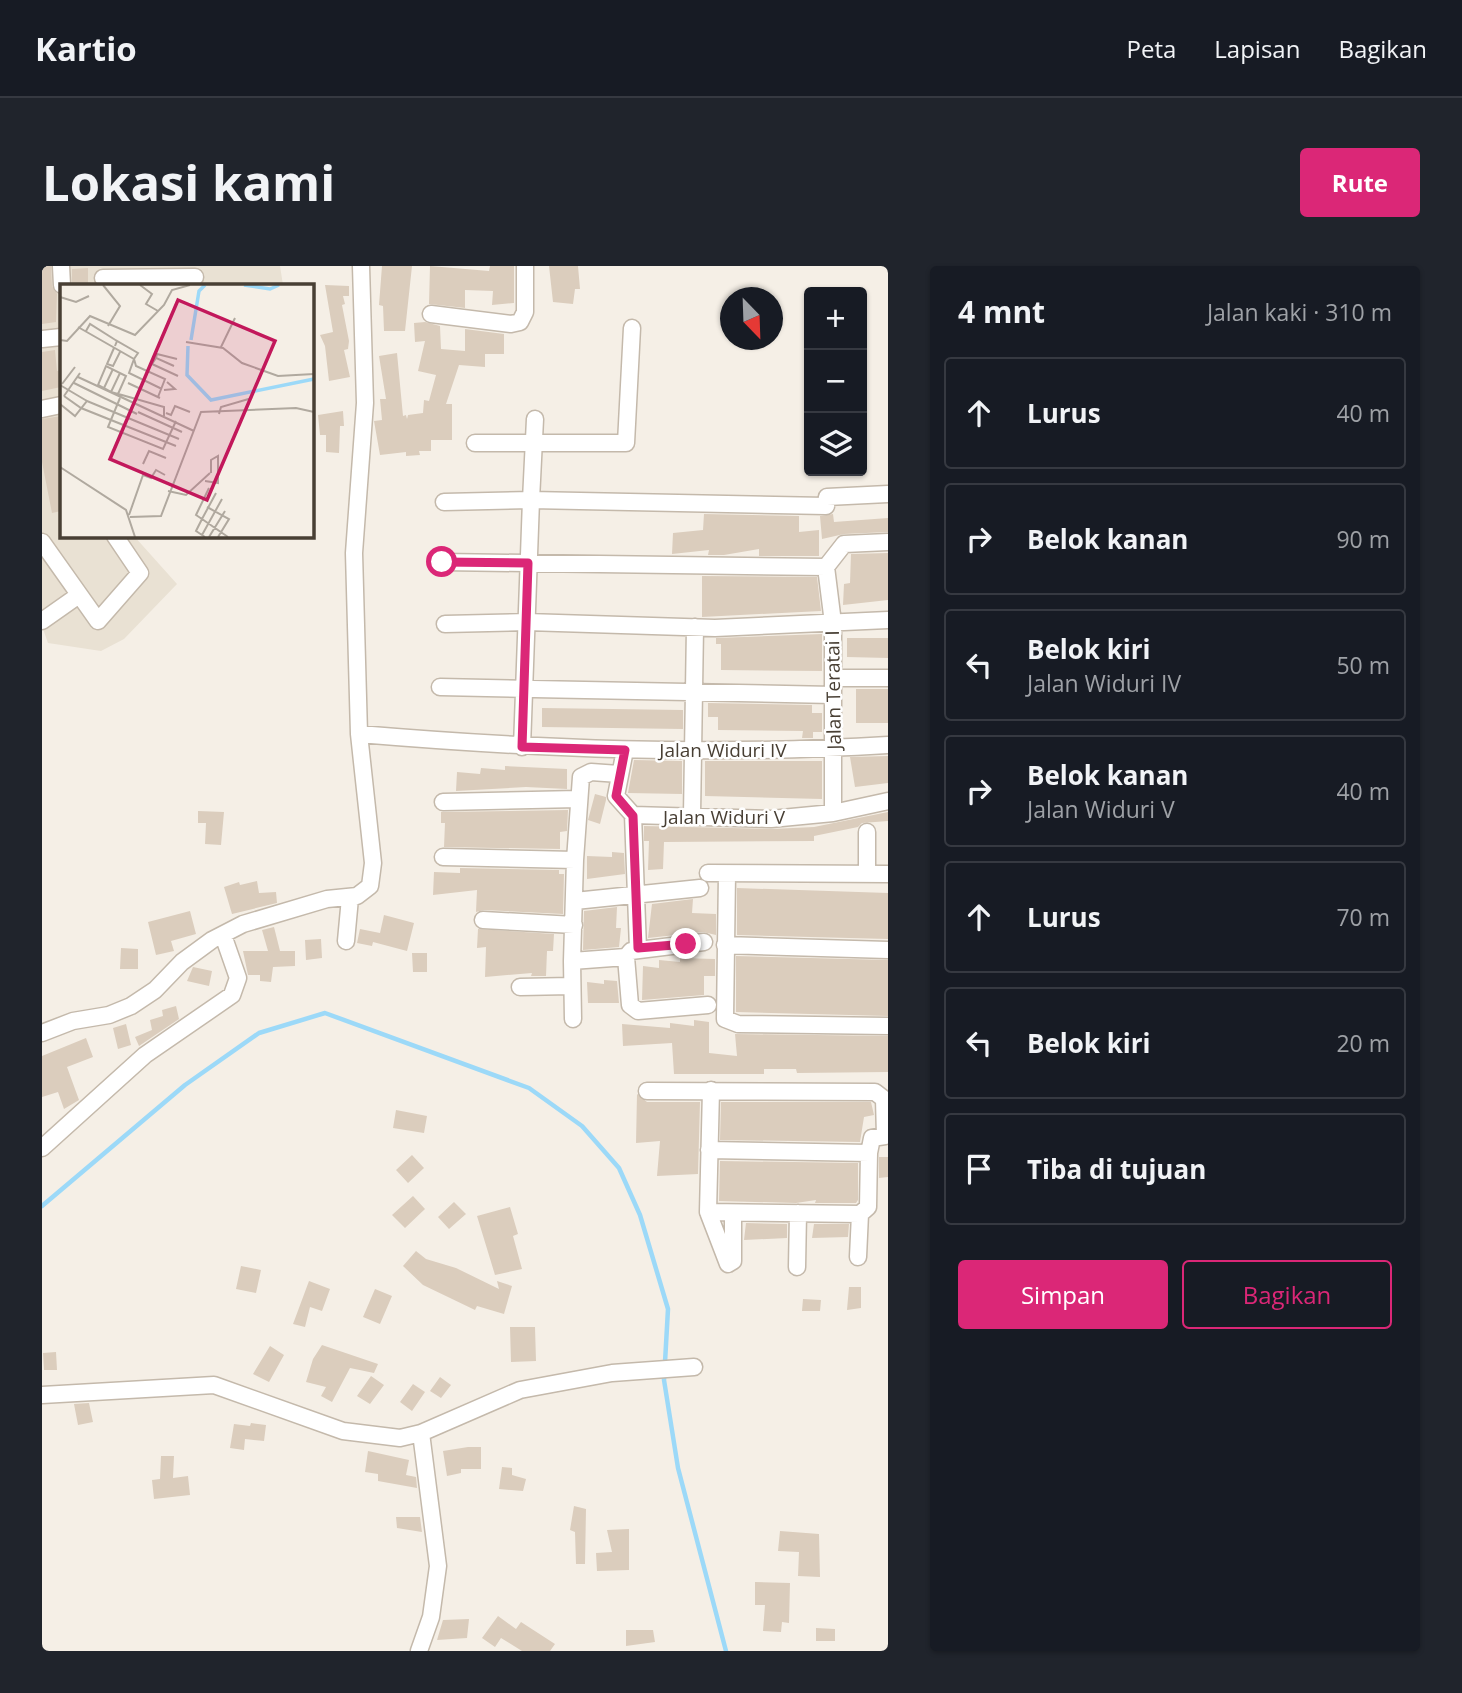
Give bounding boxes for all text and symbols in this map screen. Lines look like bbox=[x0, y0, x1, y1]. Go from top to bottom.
text: Kartio bbox=[35, 26, 137, 71]
text: Peta bbox=[1126, 32, 1176, 65]
text: Lapisan bbox=[1214, 32, 1300, 65]
text: Bagikan bbox=[1338, 32, 1427, 65]
button: Rute bbox=[1300, 148, 1420, 217]
text: Lokasi kami bbox=[42, 149, 335, 215]
inset map bbox=[60, 284, 313, 537]
north arrow bbox=[720, 287, 783, 350]
map controls bbox=[804, 287, 867, 476]
button: + bbox=[804, 287, 867, 350]
text: 4 mnt bbox=[958, 291, 1045, 332]
text: Jalan kaki · 310 m bbox=[1207, 296, 1392, 328]
button: − bbox=[804, 350, 867, 413]
icon: ahead bbox=[960, 394, 998, 432]
text: Lurus bbox=[1027, 395, 1101, 431]
text: 40 m bbox=[1336, 397, 1390, 429]
button: layers bbox=[804, 413, 867, 476]
icon: right bbox=[960, 520, 998, 558]
text: Belok kanan bbox=[1027, 521, 1188, 557]
text: 90 m bbox=[1336, 523, 1390, 555]
route start bbox=[426, 546, 457, 577]
street label: Jalan Teratai I bbox=[819, 630, 847, 752]
text: Belok kiri bbox=[1027, 631, 1151, 667]
icon: left bbox=[960, 646, 998, 684]
text: 50 m bbox=[1336, 649, 1390, 681]
text: Jalan Widuri IV bbox=[1027, 667, 1181, 699]
street label: Jalan Widuri IV bbox=[657, 737, 787, 763]
text: Belok kanan bbox=[1027, 757, 1188, 793]
icon: right bbox=[960, 772, 998, 810]
text: 40 m bbox=[1336, 775, 1390, 807]
text: Jalan Widuri V bbox=[1027, 793, 1175, 825]
street label: Jalan Widuri V bbox=[661, 804, 786, 830]
icon: ahead bbox=[960, 898, 998, 936]
text: Lurus bbox=[1027, 899, 1101, 935]
text: 70 m bbox=[1336, 901, 1390, 933]
route end bbox=[670, 928, 701, 959]
icon: left bbox=[960, 1024, 998, 1062]
text: Belok kiri bbox=[1027, 1025, 1151, 1061]
text: 20 m bbox=[1336, 1027, 1390, 1059]
icon: arrive bbox=[960, 1150, 998, 1188]
text: Tiba di tujuan bbox=[1027, 1151, 1206, 1187]
button: Simpan bbox=[958, 1260, 1168, 1329]
button: Bagikan bbox=[1182, 1260, 1392, 1329]

